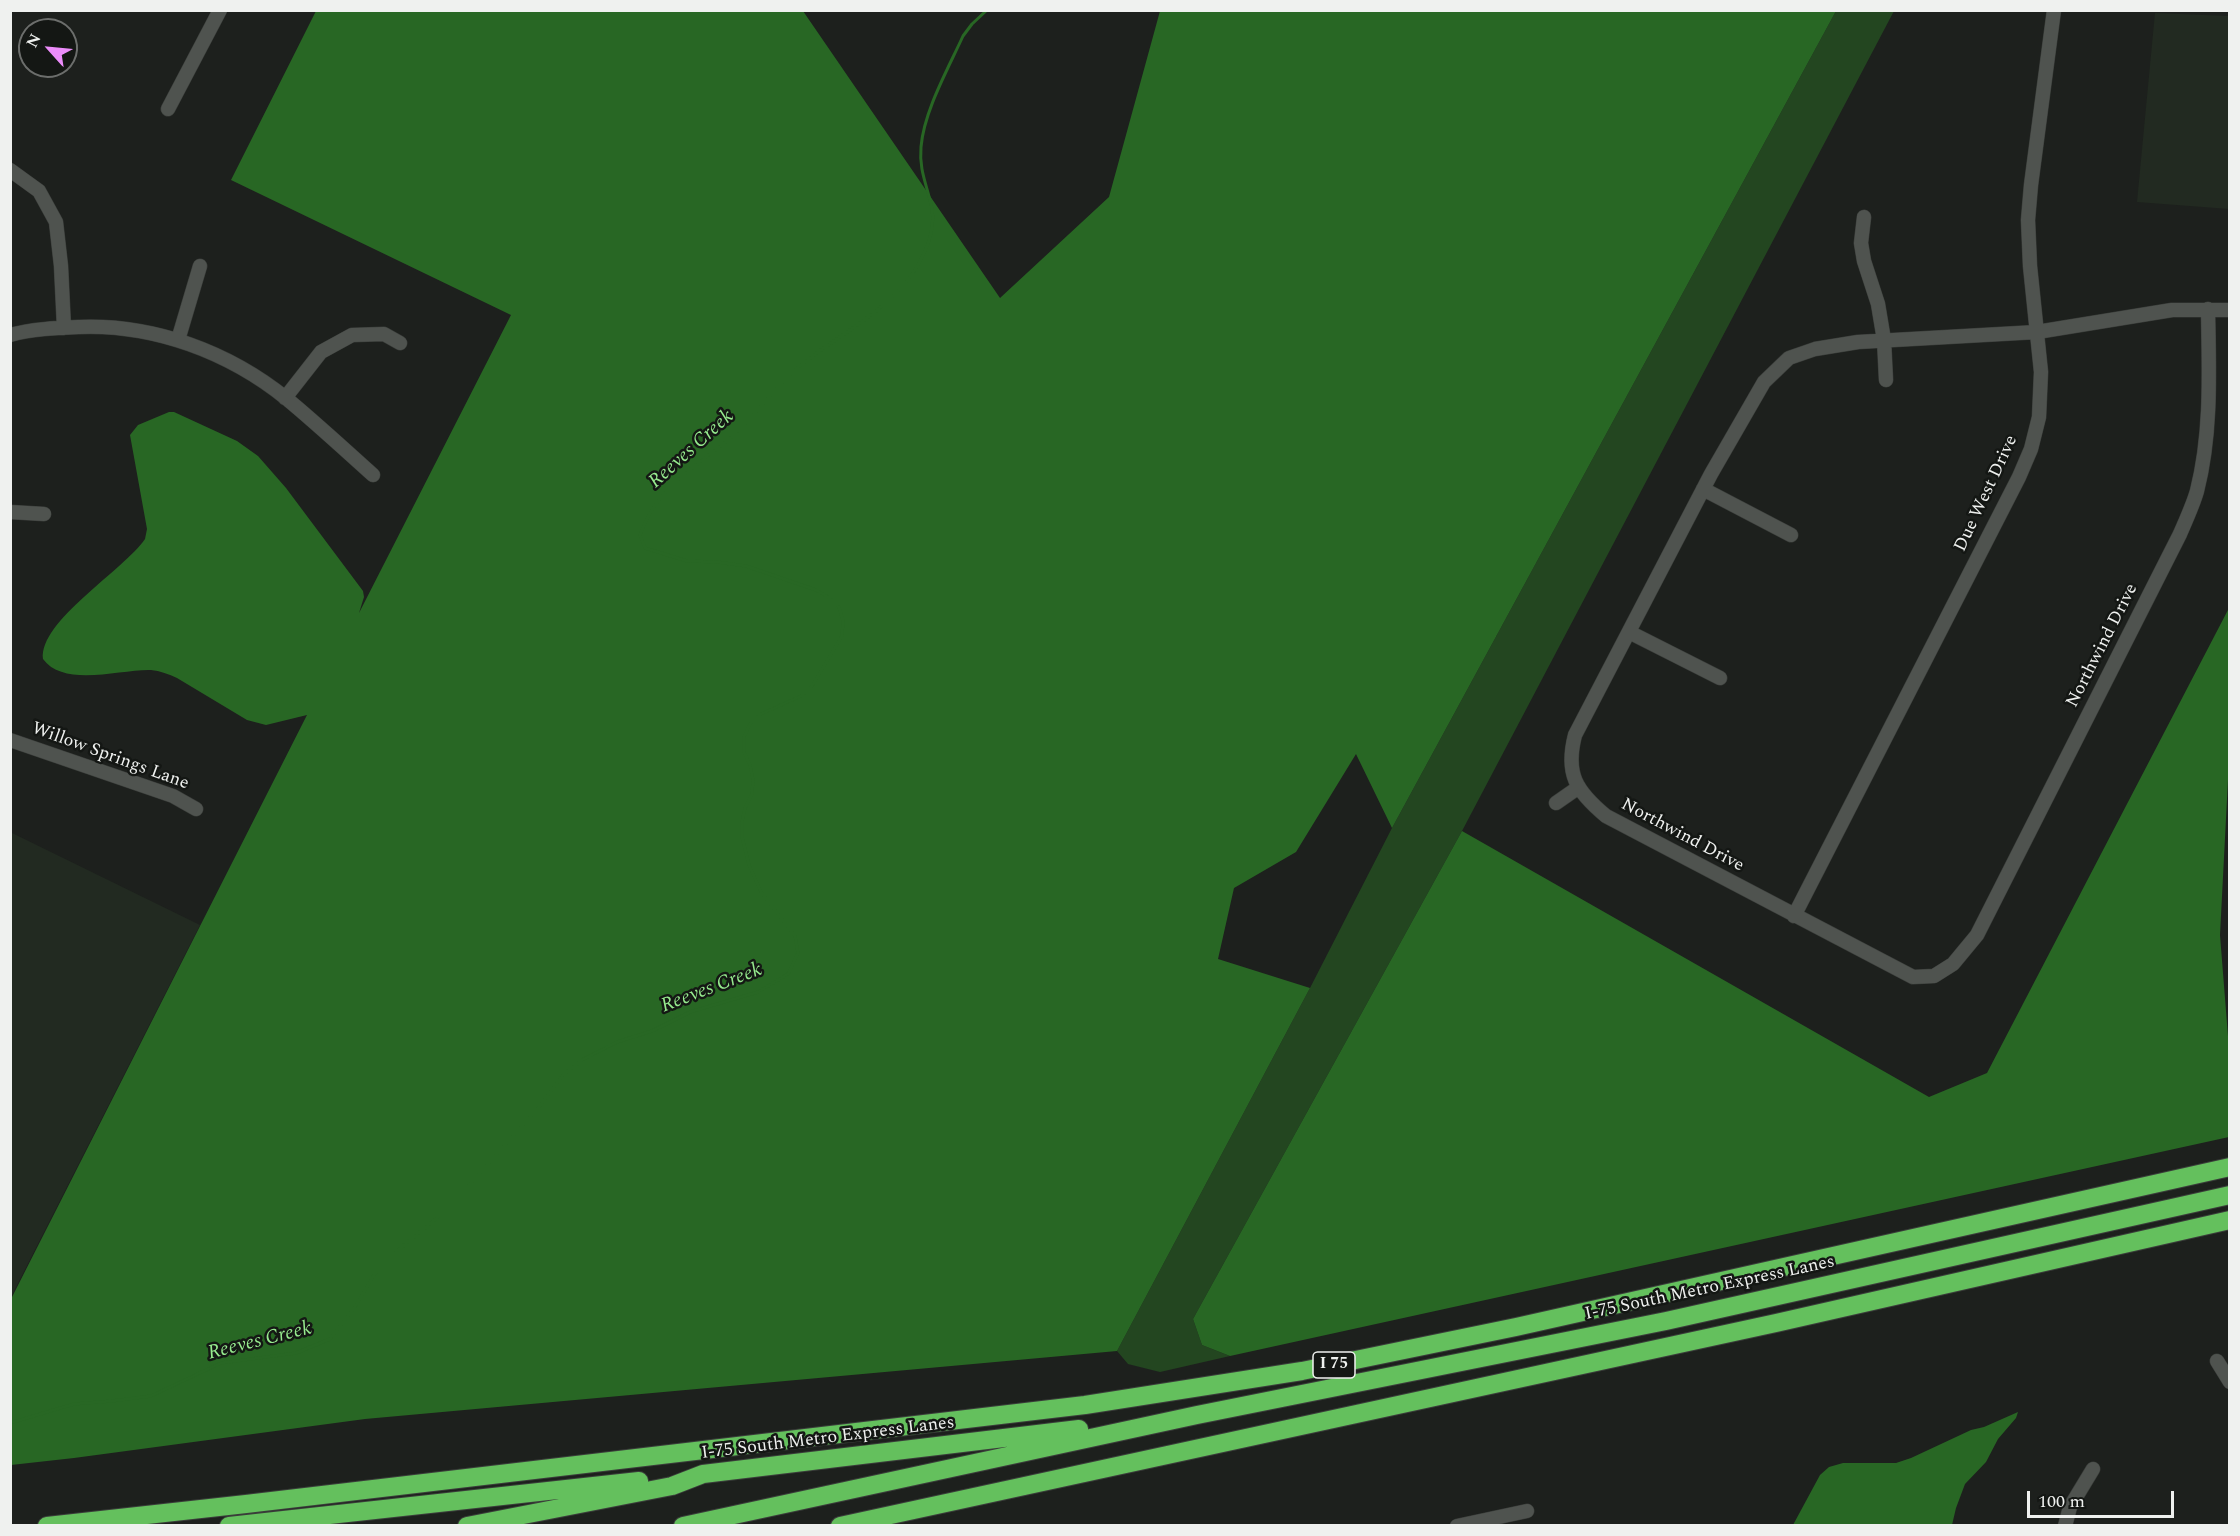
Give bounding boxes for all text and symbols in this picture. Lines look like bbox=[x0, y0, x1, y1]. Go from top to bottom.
north arrow bbox=[18, 18, 78, 78]
text: N bbox=[20, 29, 47, 52]
water label: Reeves Creek bbox=[645, 406, 739, 494]
street label: Due West Drive bbox=[1951, 432, 2023, 556]
street label: Northwind Drive bbox=[2062, 580, 2144, 712]
street label: Willow Springs Lane bbox=[28, 719, 192, 795]
street label: Northwind Drive bbox=[1617, 794, 1747, 878]
water label: Reeves Creek bbox=[658, 959, 766, 1019]
street label: I-75 South Metro Express Lanes bbox=[1583, 1252, 1837, 1326]
water label: Reeves Creek bbox=[206, 1318, 314, 1366]
road number: I 75 bbox=[1313, 1352, 1355, 1378]
street label: I-75 South Metro Express Lanes bbox=[700, 1413, 956, 1465]
scale bar bbox=[2030, 1479, 2177, 1517]
text: 100 m bbox=[2038, 1488, 2085, 1515]

